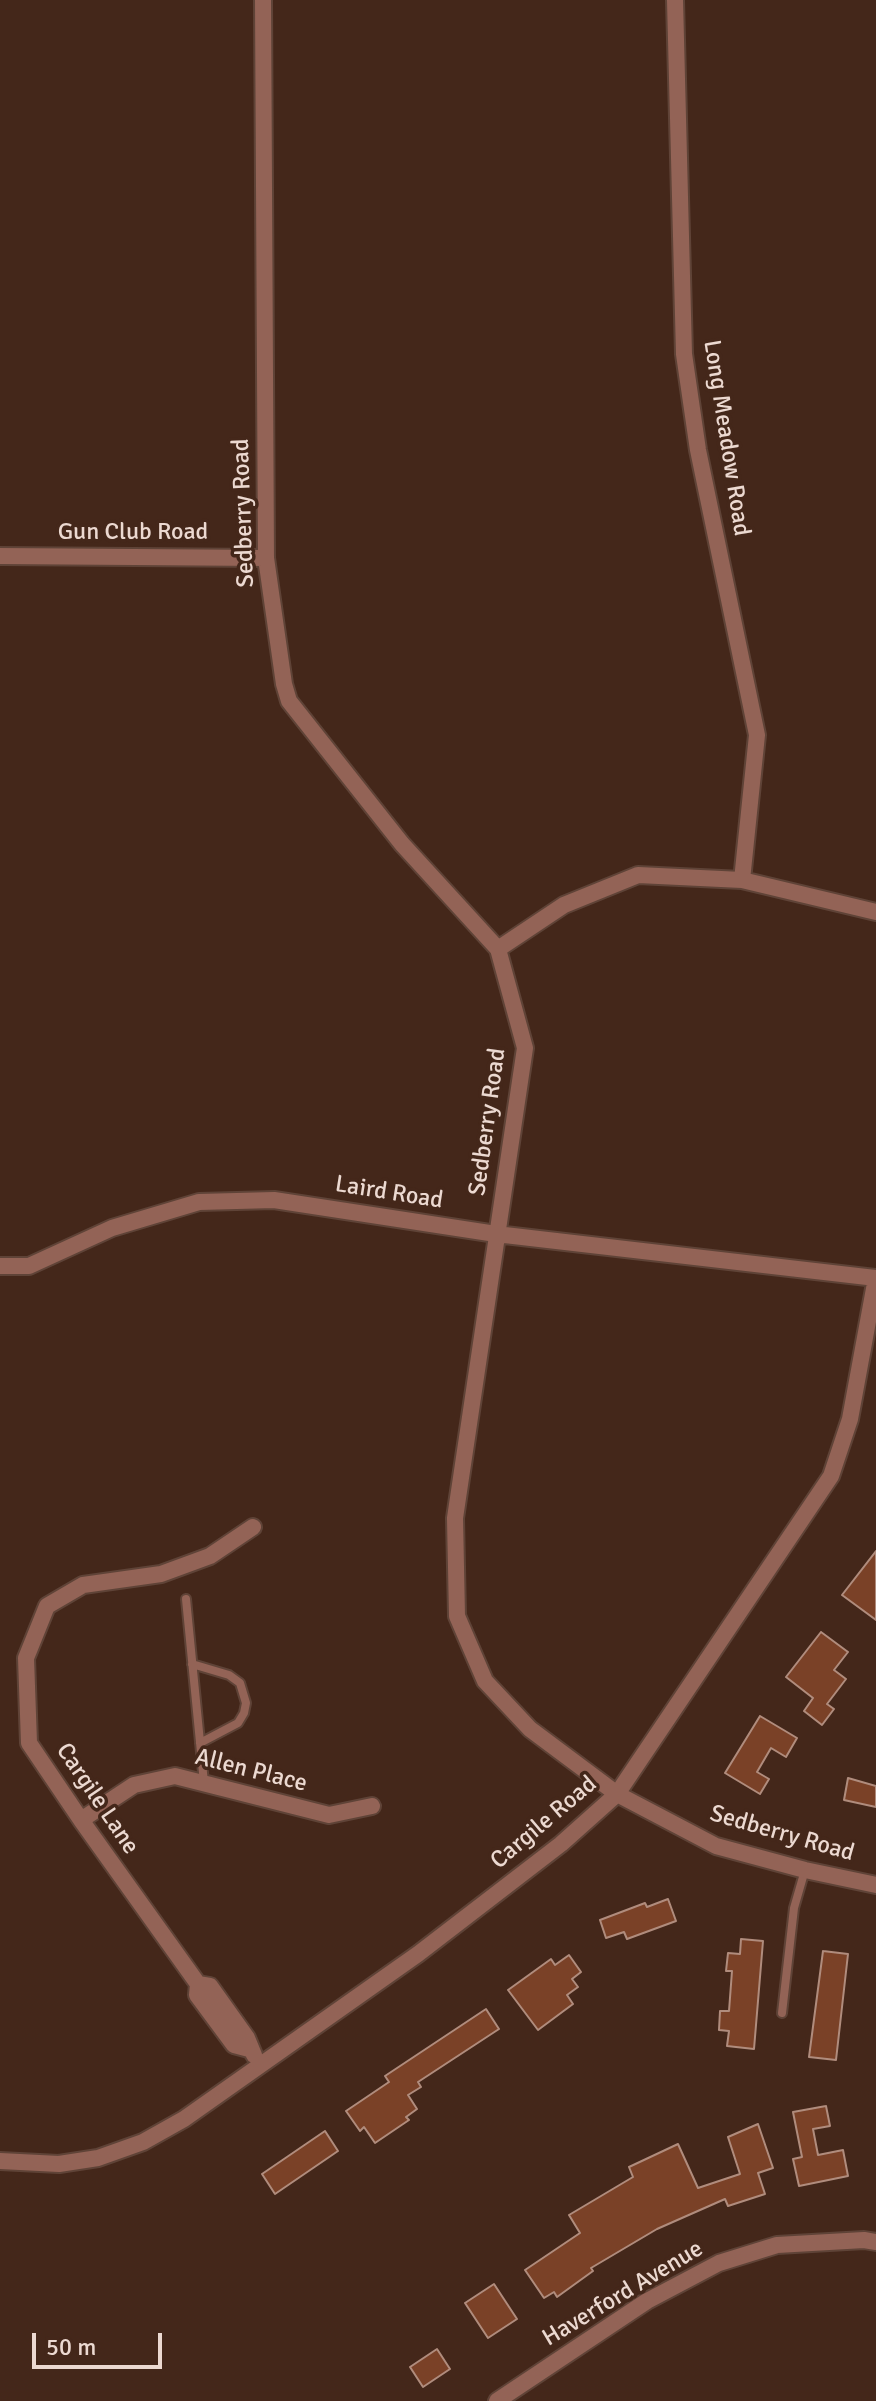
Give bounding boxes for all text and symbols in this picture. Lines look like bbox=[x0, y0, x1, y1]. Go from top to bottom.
street label: Long Meadow Road bbox=[696, 338, 756, 538]
street label: Sedberry Road bbox=[227, 438, 261, 588]
street label: Gun Club Road bbox=[58, 519, 208, 547]
street label: Sedberry Road bbox=[463, 1046, 513, 1198]
street label: Laird Road bbox=[333, 1170, 445, 1216]
street label: Cargile Lane bbox=[49, 1738, 145, 1860]
street label: Allen Place bbox=[192, 1743, 310, 1799]
street label: Cargile Road bbox=[485, 1770, 603, 1876]
street label: Sedberry Road bbox=[706, 1800, 858, 1868]
street label: Haverford Avenue bbox=[538, 2235, 708, 2353]
scale bar bbox=[36, 2317, 166, 2367]
text: 50 m bbox=[46, 2332, 96, 2362]

